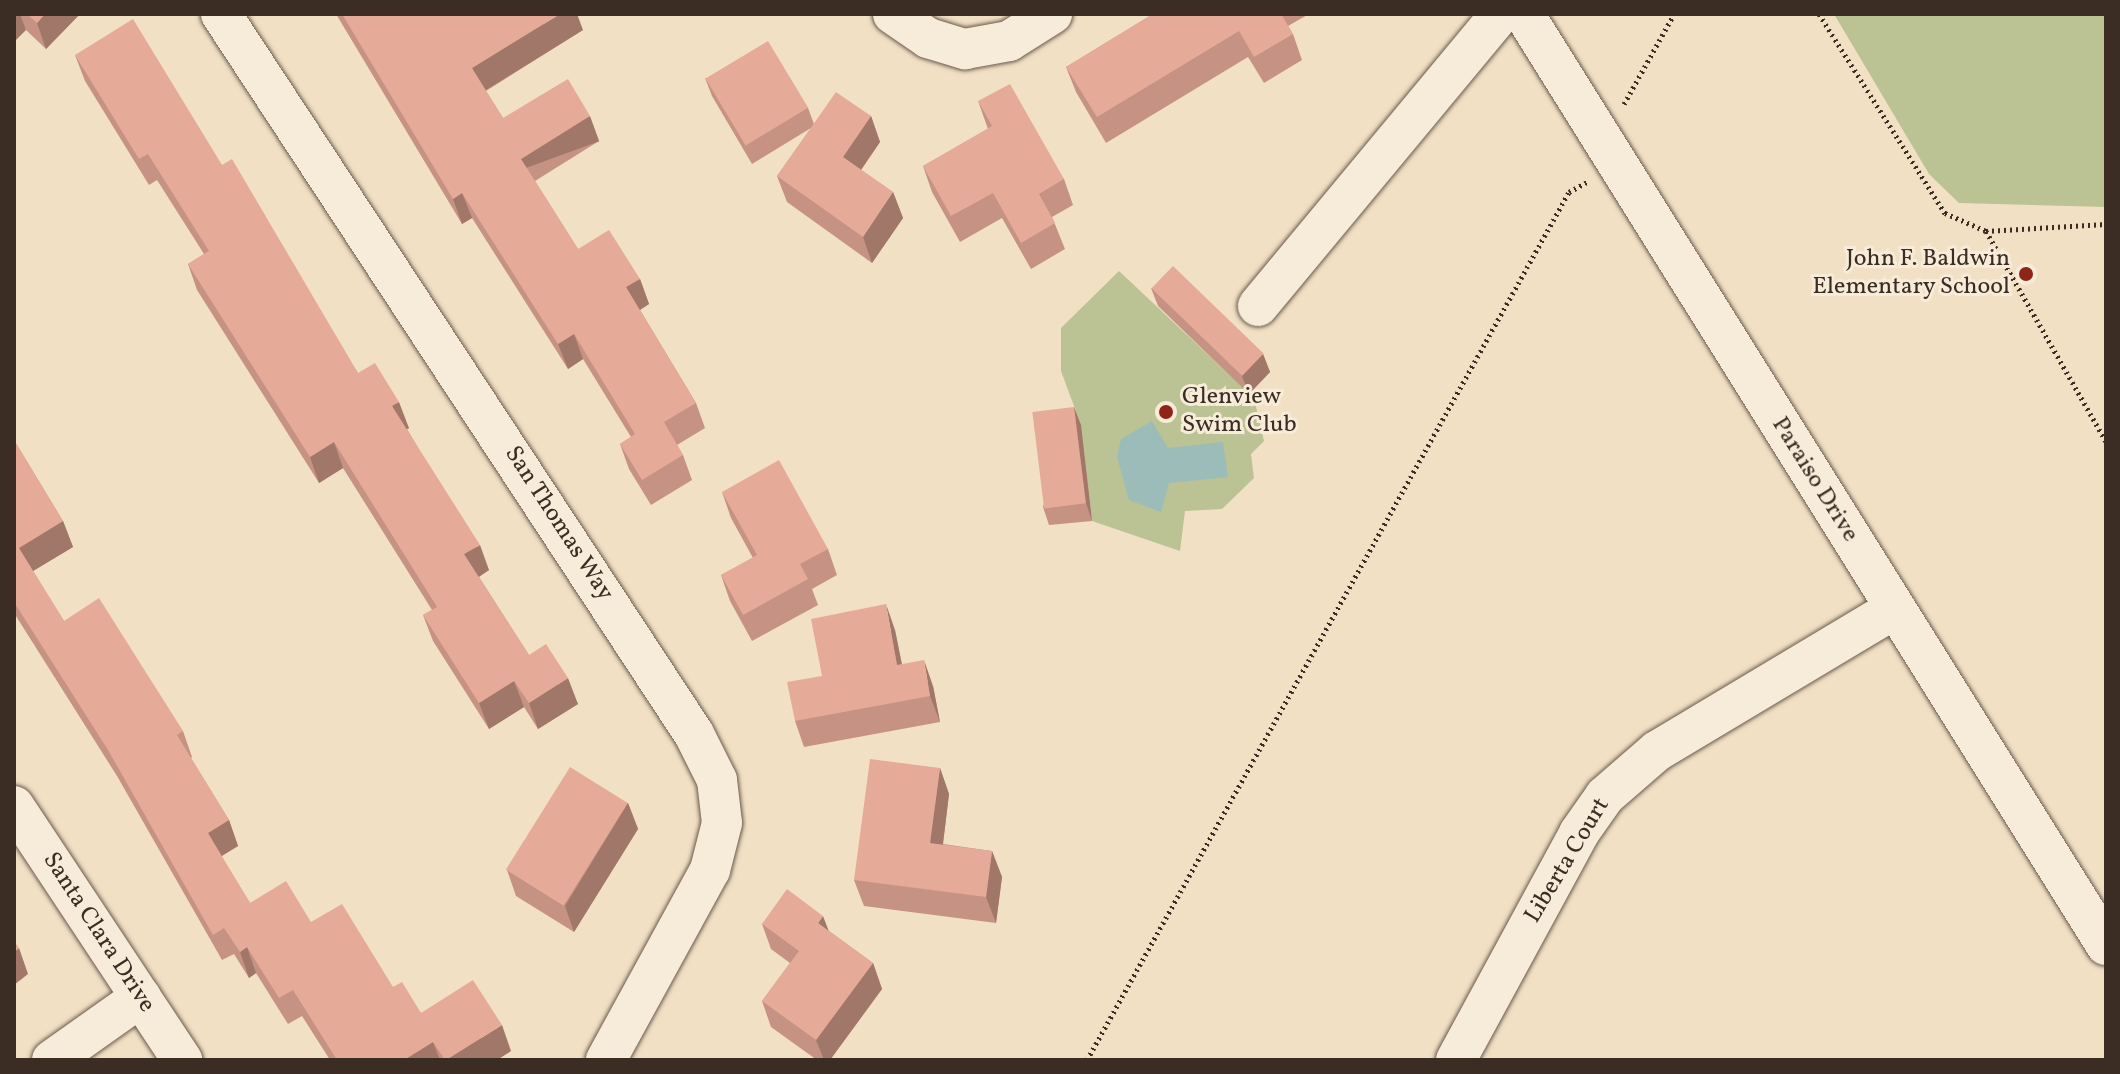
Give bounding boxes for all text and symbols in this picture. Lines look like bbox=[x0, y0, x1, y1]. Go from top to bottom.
place label: John F. Baldwin Elementary School bbox=[1812, 246, 2010, 302]
marker: John F. Baldwin Elementary School bbox=[2017, 265, 2035, 283]
place label: Glenview Swim Club bbox=[1182, 384, 1297, 440]
marker: Glenview Swim Club bbox=[1157, 403, 1175, 421]
street label: Paraiso Drive bbox=[1764, 412, 1864, 548]
street label: San Thomas Way bbox=[497, 441, 619, 607]
street label: Liberta Court bbox=[1519, 793, 1617, 929]
street label: Santa Clara Drive bbox=[36, 848, 160, 1018]

